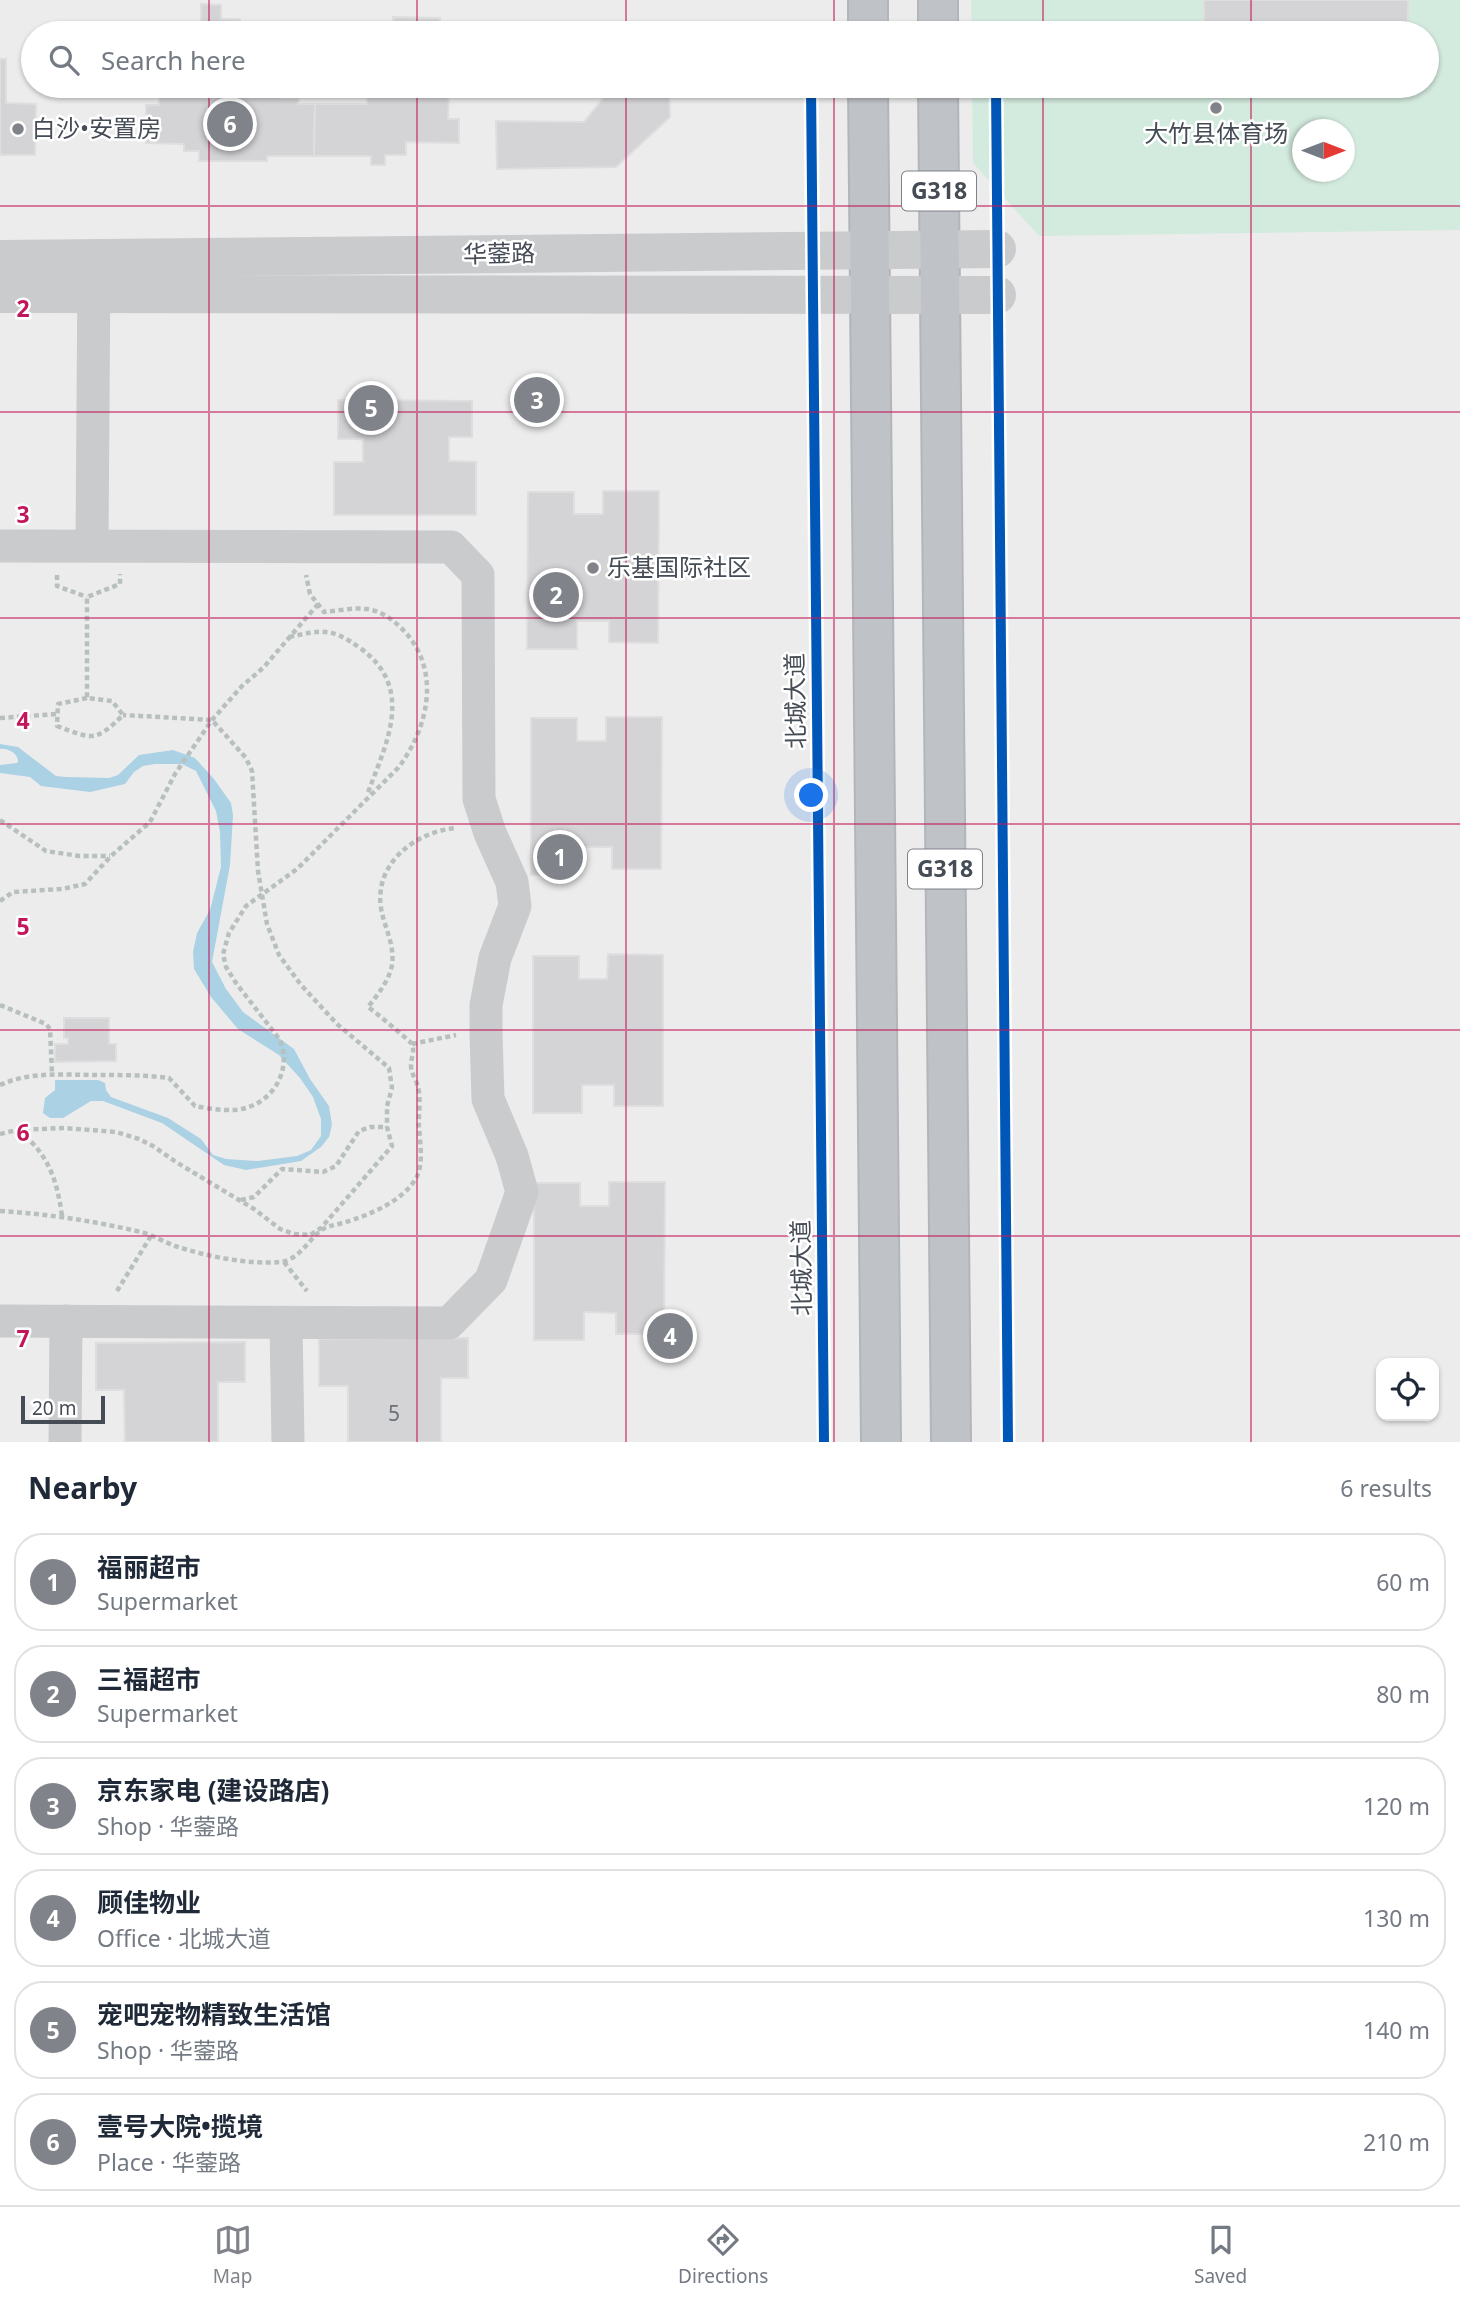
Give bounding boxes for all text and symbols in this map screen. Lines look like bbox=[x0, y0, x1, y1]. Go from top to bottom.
search box bbox=[21, 21, 1439, 98]
icon: search bbox=[45, 41, 83, 79]
text: Search here bbox=[101, 42, 246, 78]
pin: 6 bbox=[207, 98, 253, 150]
marker: 大竹县体育场 bbox=[1208, 100, 1224, 116]
place label: 白沙•安置房 bbox=[32, 111, 161, 144]
place label: 大竹县体育场 bbox=[1144, 116, 1288, 149]
north arrow bbox=[1292, 119, 1355, 182]
marker: 白沙•安置房 bbox=[10, 121, 26, 137]
road number: G318 bbox=[902, 172, 976, 210]
street label: 华蓥路 bbox=[463, 235, 535, 270]
text: 2 bbox=[16, 292, 30, 324]
pin: 3 bbox=[514, 374, 560, 426]
pin: 5 bbox=[348, 382, 394, 434]
text: 3 bbox=[16, 498, 30, 530]
place label: 乐基国际社区 bbox=[607, 550, 751, 583]
marker: 乐基国际社区 bbox=[585, 560, 601, 576]
pin: 2 bbox=[533, 569, 579, 621]
street label: 北城大道 bbox=[777, 653, 812, 749]
text: 4 bbox=[16, 704, 30, 736]
your location bbox=[794, 778, 828, 812]
pin: 1 bbox=[537, 831, 583, 883]
road number: G318 bbox=[908, 849, 982, 888]
text: 5 bbox=[16, 910, 30, 942]
text: 6 bbox=[16, 1116, 30, 1148]
street label: 北城大道 bbox=[783, 1220, 818, 1316]
pin: 4 bbox=[647, 1310, 693, 1362]
text: 7 bbox=[16, 1322, 30, 1354]
map controls bbox=[1376, 1358, 1439, 1421]
button: locate bbox=[1376, 1358, 1439, 1421]
scale bar bbox=[21, 1393, 105, 1425]
text: 20 m bbox=[32, 1395, 76, 1421]
house number: 5 bbox=[388, 1399, 400, 1427]
text: Nearby bbox=[28, 1467, 137, 1508]
text: 6 results bbox=[1340, 1472, 1432, 1504]
text: 福丽超市 bbox=[97, 1549, 201, 1585]
text: 1 bbox=[46, 1566, 60, 1598]
text: 60 m bbox=[1376, 1566, 1430, 1598]
text: Supermarket bbox=[97, 1585, 238, 1617]
text: 三福超市 bbox=[97, 1661, 201, 1697]
text: 2 bbox=[46, 1678, 60, 1710]
text: 80 m bbox=[1376, 1678, 1430, 1710]
text: Supermarket bbox=[97, 1697, 238, 1729]
text: 京东家电 (建设路店) bbox=[97, 1772, 329, 1808]
text: 3 bbox=[46, 1790, 60, 1822]
text: 120 m bbox=[1363, 1790, 1430, 1822]
text: Shop · 华蓥路 bbox=[97, 1810, 239, 1842]
text: 顾佳物业 bbox=[97, 1884, 201, 1920]
text: 4 bbox=[46, 1902, 60, 1934]
text: 130 m bbox=[1363, 1902, 1430, 1934]
text: Office · 北城大道 bbox=[97, 1922, 271, 1954]
text: 宠吧宠物精致生活馆 bbox=[97, 1996, 331, 2032]
text: 5 bbox=[46, 2014, 60, 2046]
text: 140 m bbox=[1363, 2014, 1430, 2046]
text: Shop · 华蓥路 bbox=[97, 2034, 239, 2066]
text: 壹号大院•揽境 bbox=[97, 2108, 263, 2144]
text: 6 bbox=[46, 2126, 60, 2158]
text: 210 m bbox=[1363, 2126, 1430, 2158]
text: Place · 华蓥路 bbox=[97, 2146, 241, 2178]
tab: Map bbox=[213, 2221, 252, 2289]
tab: Directions bbox=[678, 2221, 768, 2289]
tab: Saved bbox=[1194, 2221, 1247, 2289]

